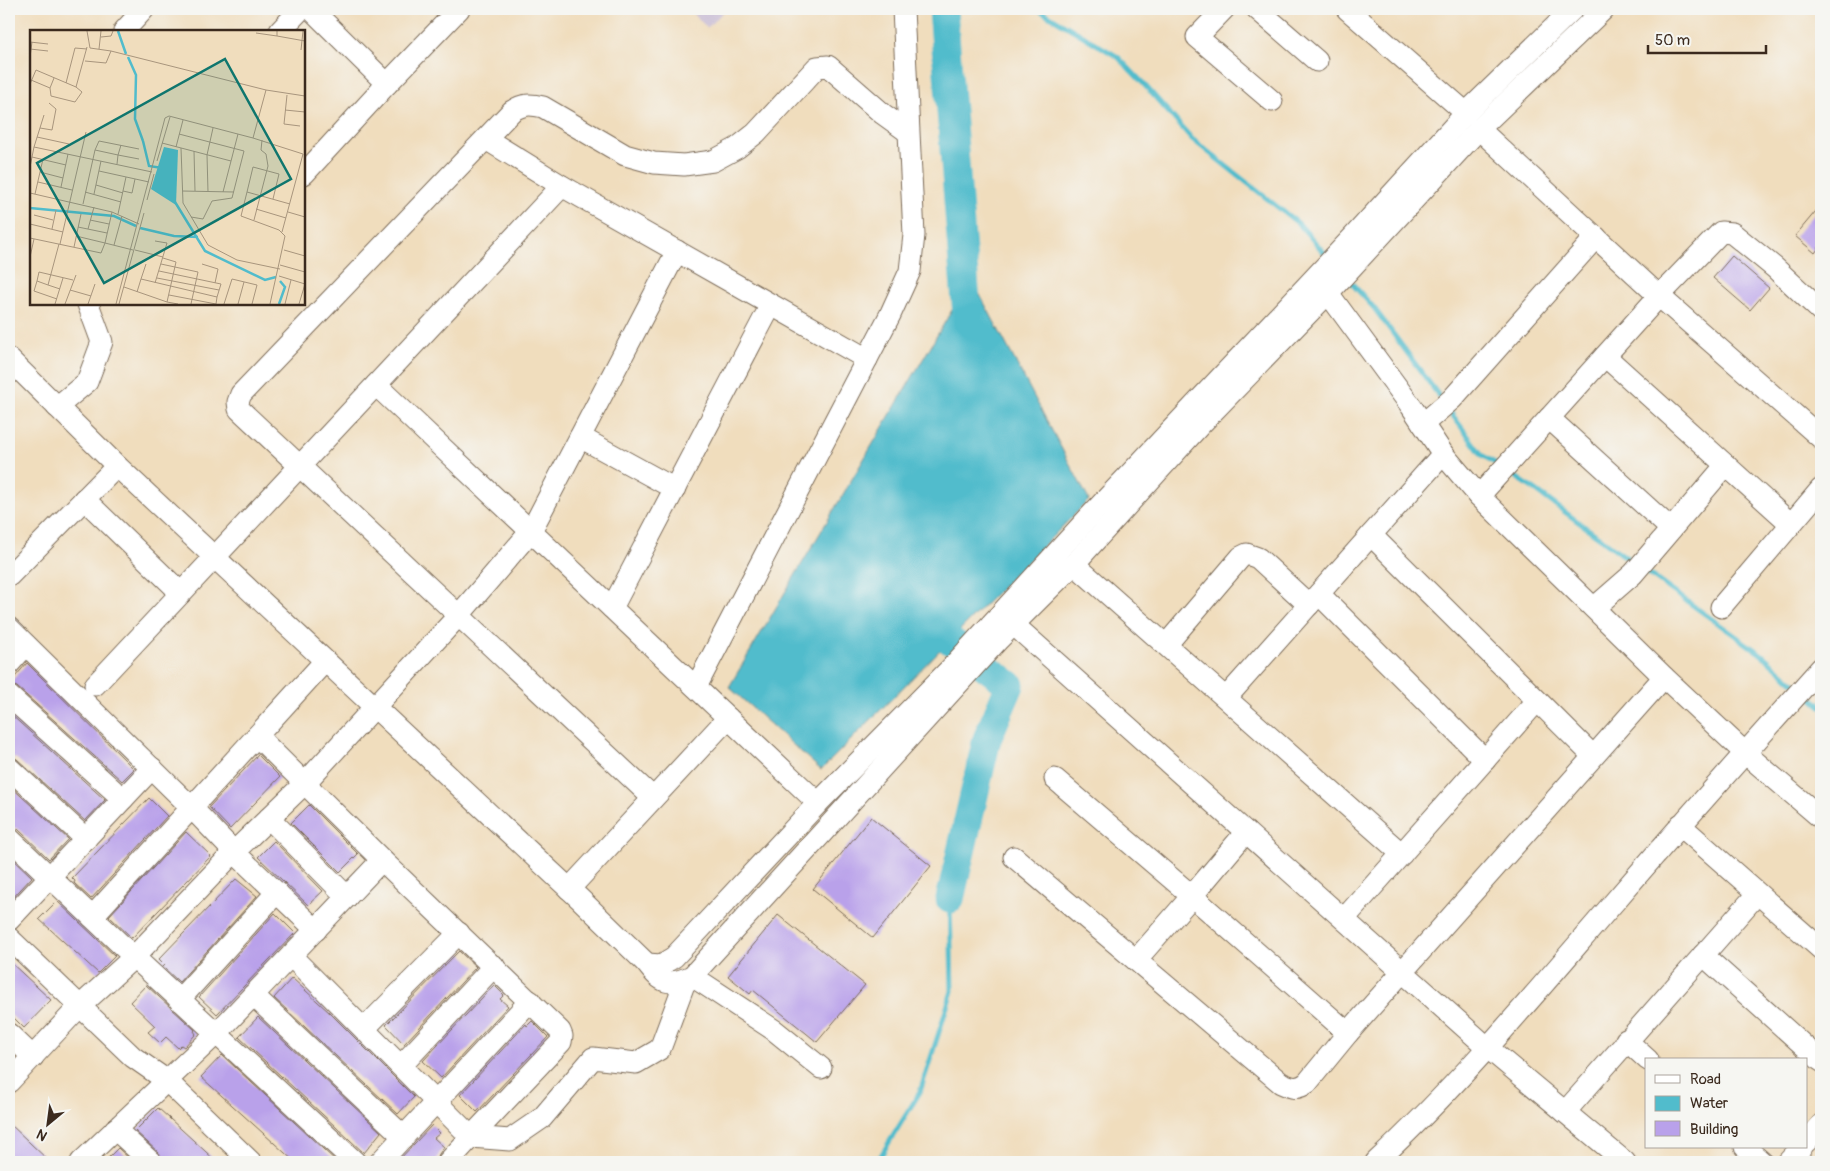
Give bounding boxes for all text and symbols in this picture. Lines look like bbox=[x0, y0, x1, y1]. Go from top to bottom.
scale bar bbox=[1648, 22, 1765, 54]
inset map bbox=[30, 30, 305, 305]
text: 50 m bbox=[1655, 31, 1690, 50]
legend bbox=[1645, 1058, 1808, 1148]
text: Road bbox=[1690, 1070, 1721, 1089]
text: Water bbox=[1690, 1094, 1729, 1113]
north arrow bbox=[22, 1098, 72, 1148]
text: Building bbox=[1690, 1120, 1738, 1139]
text: N bbox=[34, 1125, 50, 1145]

